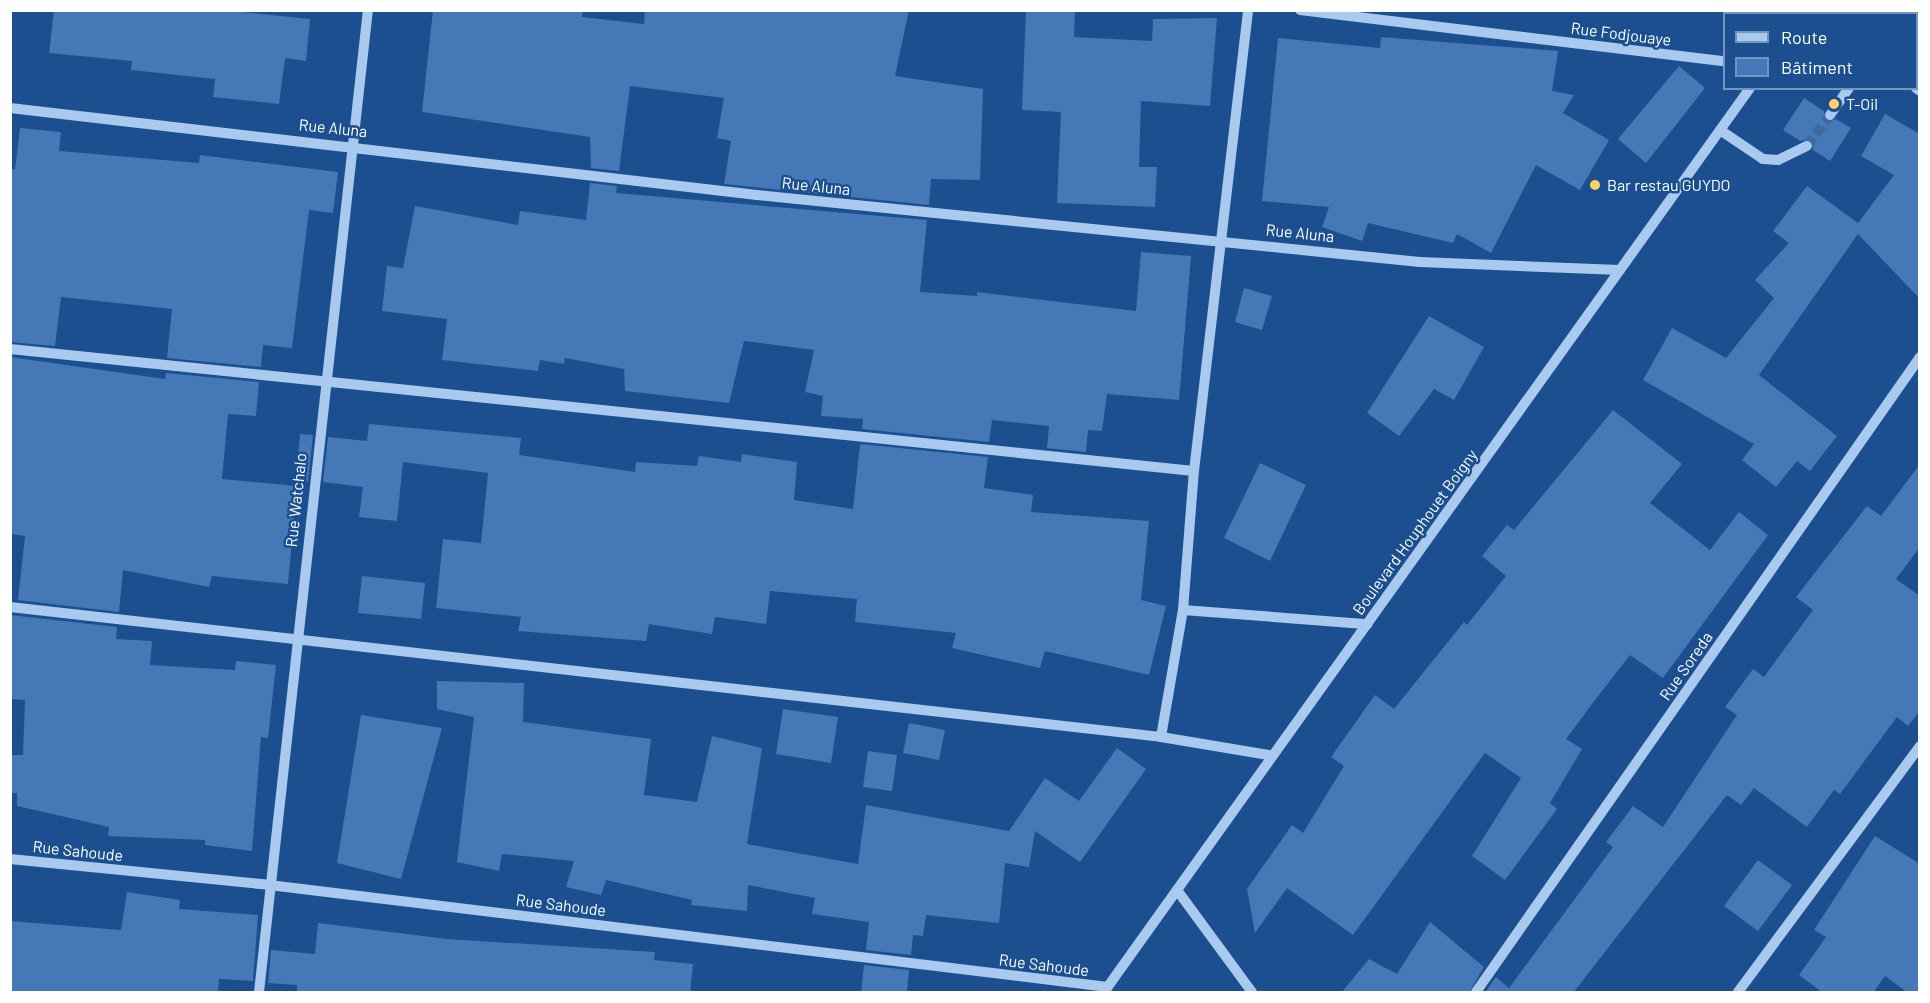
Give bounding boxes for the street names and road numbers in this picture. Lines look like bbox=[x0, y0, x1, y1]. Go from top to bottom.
street label: Rue Fodjouaye bbox=[1570, 18, 1672, 50]
street label: Rue Aluna bbox=[298, 115, 368, 141]
street label: Rue Aluna bbox=[781, 173, 851, 199]
street label: Rue Aluna bbox=[1265, 220, 1335, 246]
street label: Boulevard Houphouet Boigny bbox=[1349, 446, 1481, 618]
street label: Rue Watchalo bbox=[282, 452, 310, 548]
street label: Rue Soreda bbox=[1655, 628, 1717, 704]
street label: Rue Sahoude bbox=[32, 837, 124, 865]
street label: Rue Sahoude bbox=[515, 890, 607, 920]
street label: Rue Sahoude bbox=[998, 950, 1090, 980]

